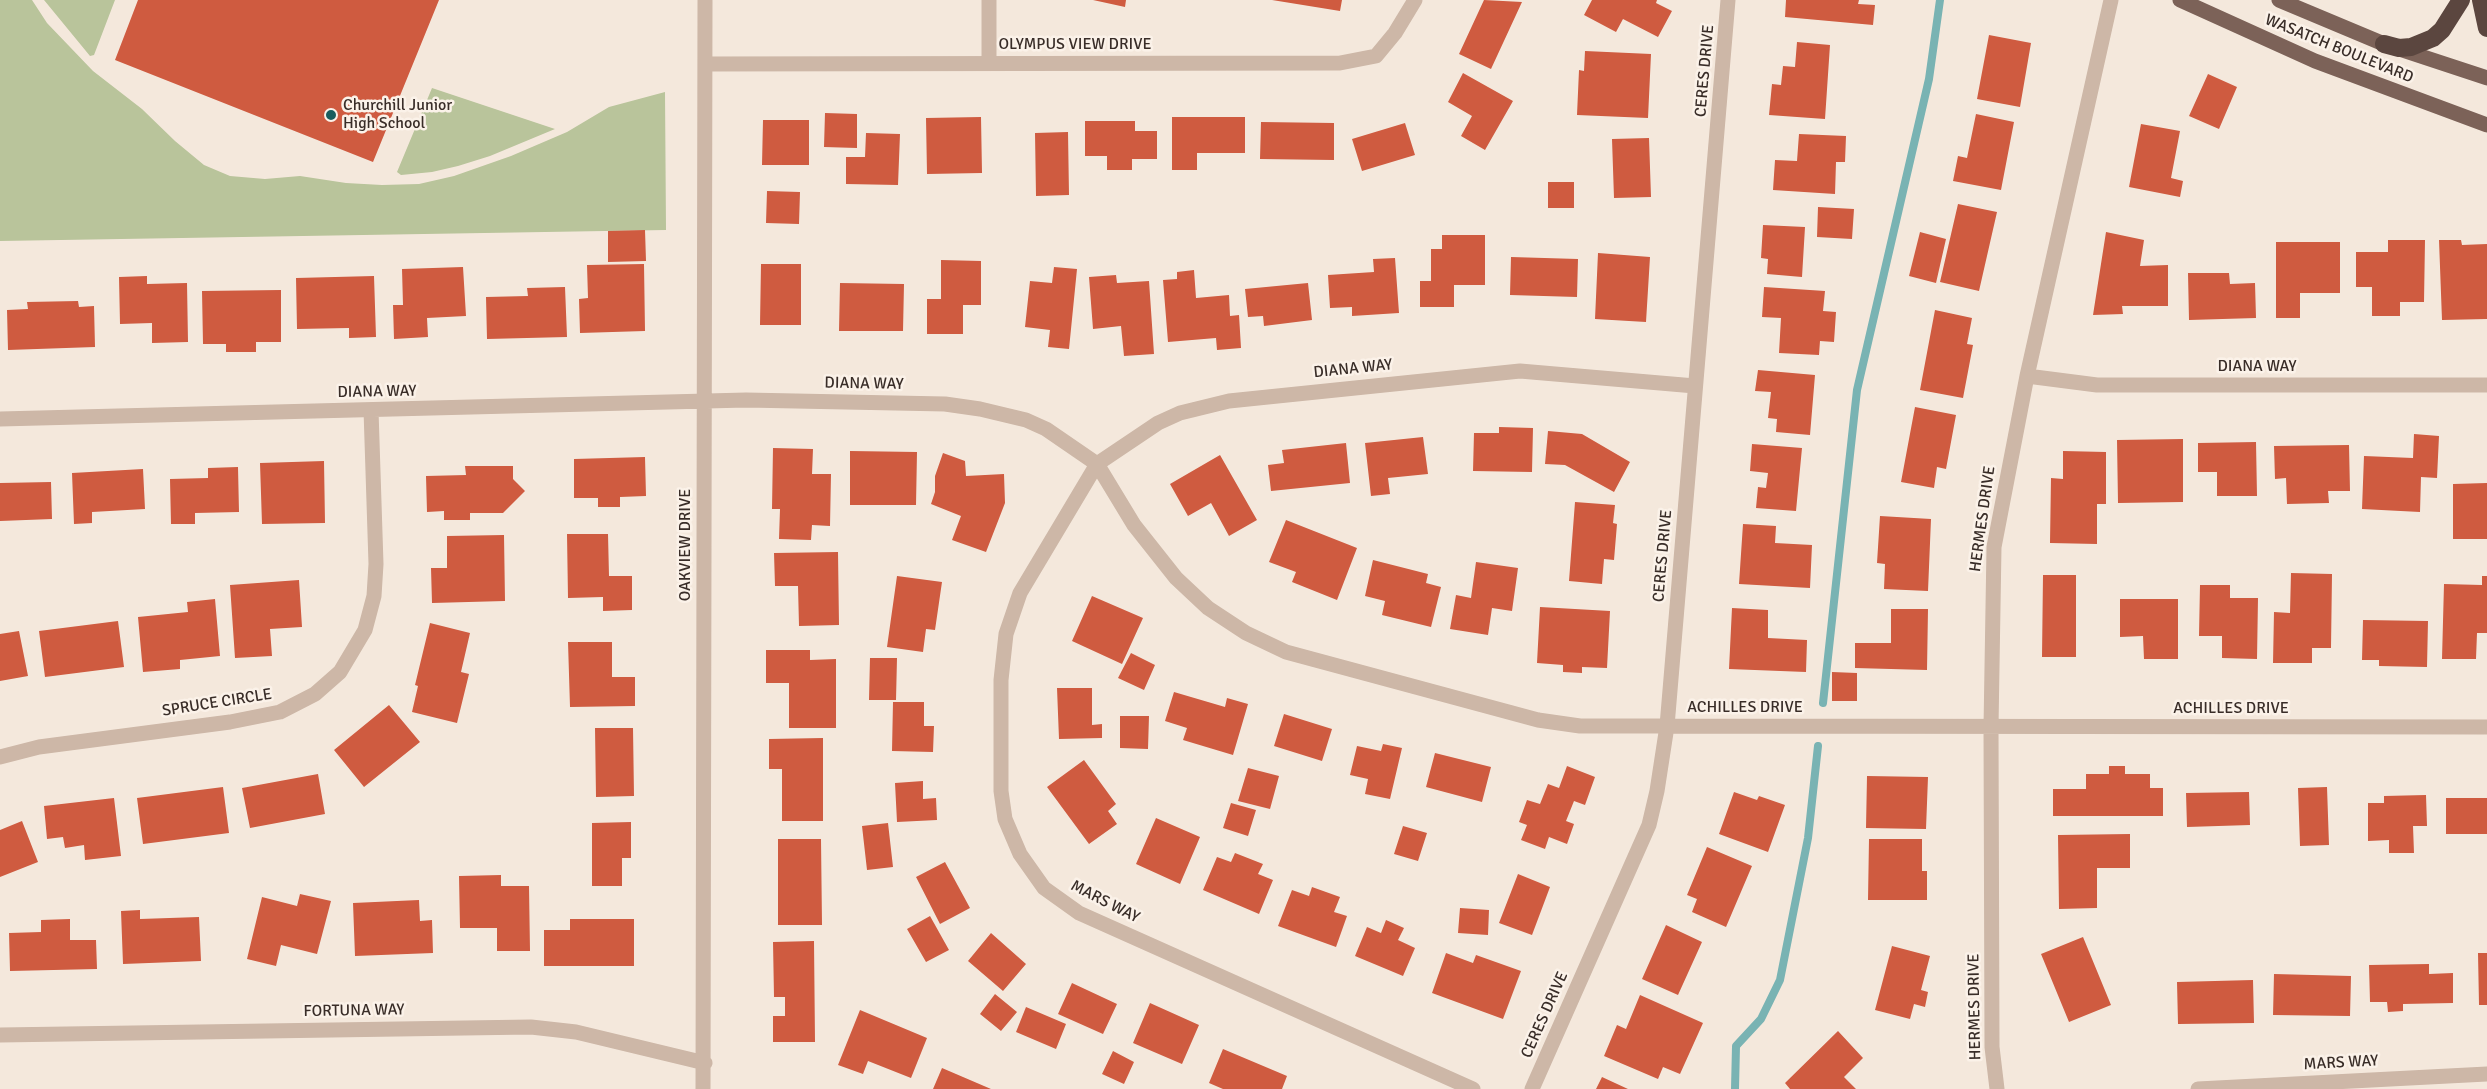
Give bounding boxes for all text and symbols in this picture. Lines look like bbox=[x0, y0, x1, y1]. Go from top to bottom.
street label: WASATCH BOULEVARD bbox=[2262, 10, 2416, 88]
street label: CERES DRIVE bbox=[1691, 24, 1719, 118]
street label: OLYMPUS VIEW DRIVE bbox=[999, 35, 1151, 55]
place label: Churchill Junior High School bbox=[343, 96, 452, 134]
marker: Churchill Junior High School bbox=[324, 108, 338, 122]
street label: DIANA WAY bbox=[1313, 355, 1393, 383]
street label: DIANA WAY bbox=[2217, 357, 2297, 377]
street label: DIANA WAY bbox=[824, 374, 904, 394]
street label: DIANA WAY bbox=[337, 382, 417, 402]
street label: HERMES DRIVE bbox=[1966, 465, 2000, 573]
street label: OAKVIEW DRIVE bbox=[676, 489, 696, 601]
street label: CERES DRIVE bbox=[1649, 509, 1677, 603]
street label: SPRUCE CIRCLE bbox=[161, 685, 273, 721]
street label: ACHILLES DRIVE bbox=[1687, 698, 1803, 718]
street label: ACHILLES DRIVE bbox=[2173, 699, 2289, 719]
street label: MARS WAY bbox=[1067, 876, 1143, 928]
street label: HERMES DRIVE bbox=[1964, 953, 1986, 1061]
street label: CERES DRIVE bbox=[1517, 969, 1573, 1061]
street label: FORTUNA WAY bbox=[303, 1001, 405, 1021]
street label: MARS WAY bbox=[2303, 1051, 2379, 1075]

